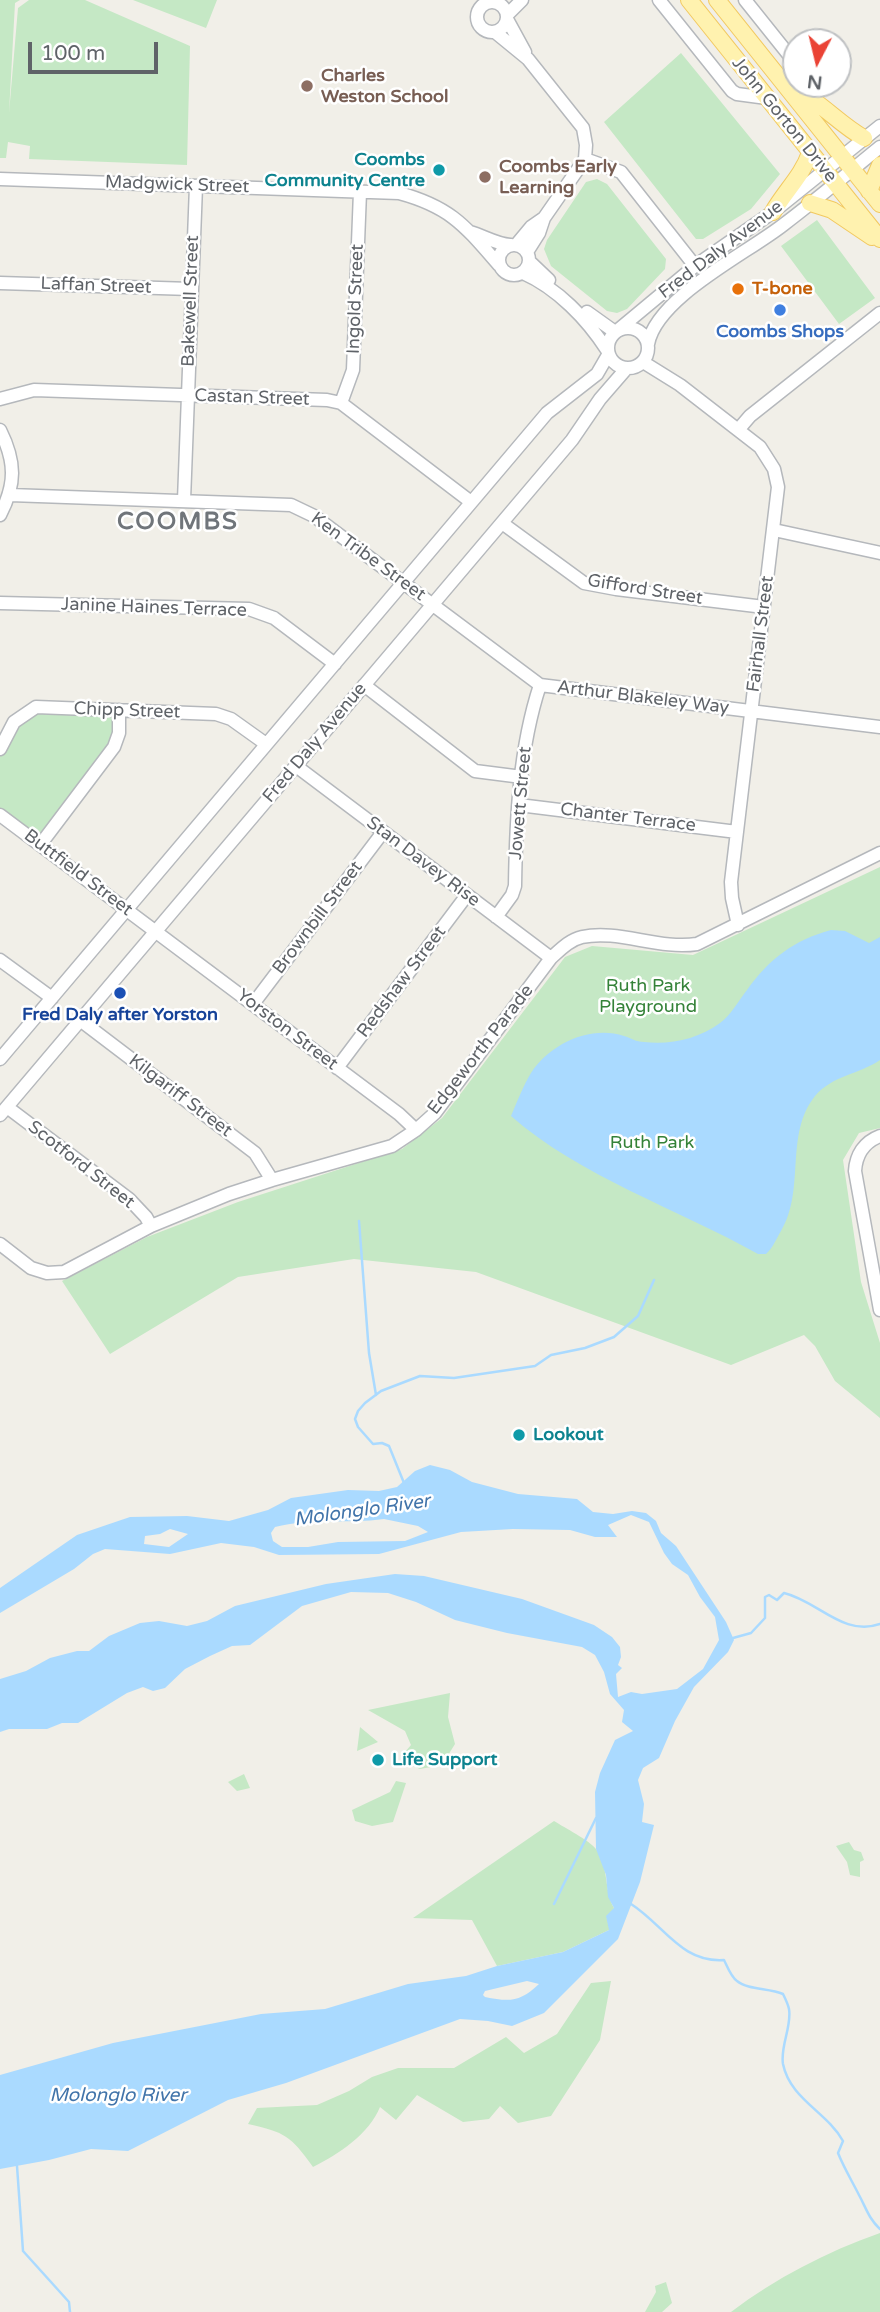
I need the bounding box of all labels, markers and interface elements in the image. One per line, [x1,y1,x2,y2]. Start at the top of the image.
scale bar [32,28,161,72]
north arrow [782,28,852,98]
text: 100 m [41,41,105,66]
street label: John Gorton Drive [727,53,841,187]
place label: Charles Weston School [321,65,448,108]
text: N [806,70,824,94]
marker: Charles Weston School [299,78,315,94]
place label: Coombs Community Centre [264,149,425,192]
place label: Coombs Early Learning [499,156,617,198]
marker: Coombs Community Centre [431,162,447,178]
marker: Coombs Early Learning [477,169,493,185]
street label: Madgwick Street [104,172,250,198]
street label: Fred Daly Avenue [655,196,787,304]
street label: Bakewell Street [178,235,204,367]
street label: Ingold Street [343,244,369,354]
street label: Laffan Street [40,273,152,299]
place label: T-bone [752,278,813,300]
marker: T-bone [730,281,746,297]
marker: Coombs Shops [772,302,788,318]
place label: Coombs Shops [716,321,844,343]
street label: Castan Street [194,385,310,411]
street label: Ken Tribe Street [306,508,430,606]
district label: COOMBS [118,509,238,537]
street label: Gifford Street [586,570,704,610]
street label: Fairhall Street [743,575,779,693]
street label: Janine Haines Terrace [61,594,247,622]
street label: Arthur Blakeley Way [556,677,730,719]
street label: Fred Daly Avenue [259,679,371,807]
street label: Chipp Street [73,698,181,724]
street label: Jowett Street [505,746,537,860]
street label: Chanter Terrace [559,799,697,837]
street label: Stan Davey Rise [362,812,484,912]
street label: Buttfield Street [19,825,137,921]
street label: Brownbill Street [268,857,368,979]
street label: Redshaw Street [353,922,451,1042]
park label: Ruth Park Playground [599,975,697,1018]
street label: Edgeworth Parade [424,981,538,1119]
marker: Fred Daly after Yorston [112,985,128,1001]
street label: Yorston Street [232,985,342,1075]
place label: Fred Daly after Yorston [22,1004,218,1026]
street label: Kilgariff Street [124,1050,236,1142]
street label: Scotford Street [23,1117,139,1213]
park label: Ruth Park [610,1132,694,1154]
place label: Lookout [533,1424,604,1446]
marker: Lookout [511,1427,527,1443]
water label: Molonglo River [293,1490,431,1532]
place label: Life Support [392,1749,497,1771]
marker: Life Support [370,1752,386,1768]
water label: Molonglo River [50,2085,186,2107]

